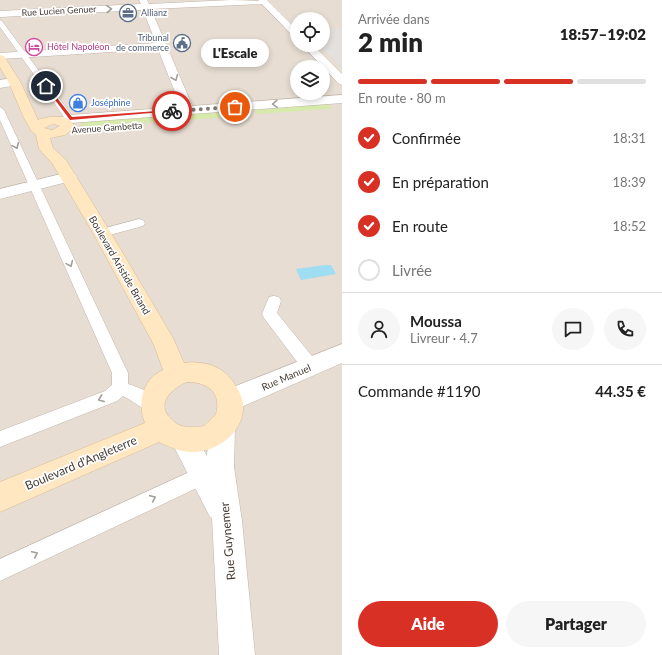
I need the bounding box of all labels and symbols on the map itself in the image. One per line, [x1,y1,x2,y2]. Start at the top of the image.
street label: Rue Lucien Genuer [21,3,97,18]
office icon: Allianz [118,3,138,23]
one-way arrow [106,4,112,13]
place label: Allianz [141,7,167,18]
place label: Tribunal de commerce [116,32,169,53]
public building icon: Tribunal de commerce [172,33,192,53]
hotel icon: Hôtel Napoléon [24,37,44,57]
callout: L'Escale [201,39,269,67]
place label: Hôtel Napoléon [47,41,110,52]
pin [29,69,63,103]
one-way arrow [170,75,178,82]
pin [218,90,252,124]
courier [152,91,192,131]
shop icon: Joséphine [68,93,88,113]
place label: Joséphine [91,97,131,108]
one-way arrow [272,99,278,108]
street label: Avenue Gambetta [71,120,143,135]
one-way arrow [11,141,19,149]
street label: Boulevard Aristide Briand [87,214,153,316]
one-way arrow [65,259,73,267]
street label: Rue Manuel [260,361,312,393]
one-way arrow [98,395,105,403]
street label: Boulevard d'Angleterre [23,432,139,493]
one-way arrow [149,495,156,503]
street label: Rue Guynemer [217,501,238,581]
one-way arrow [31,551,39,559]

